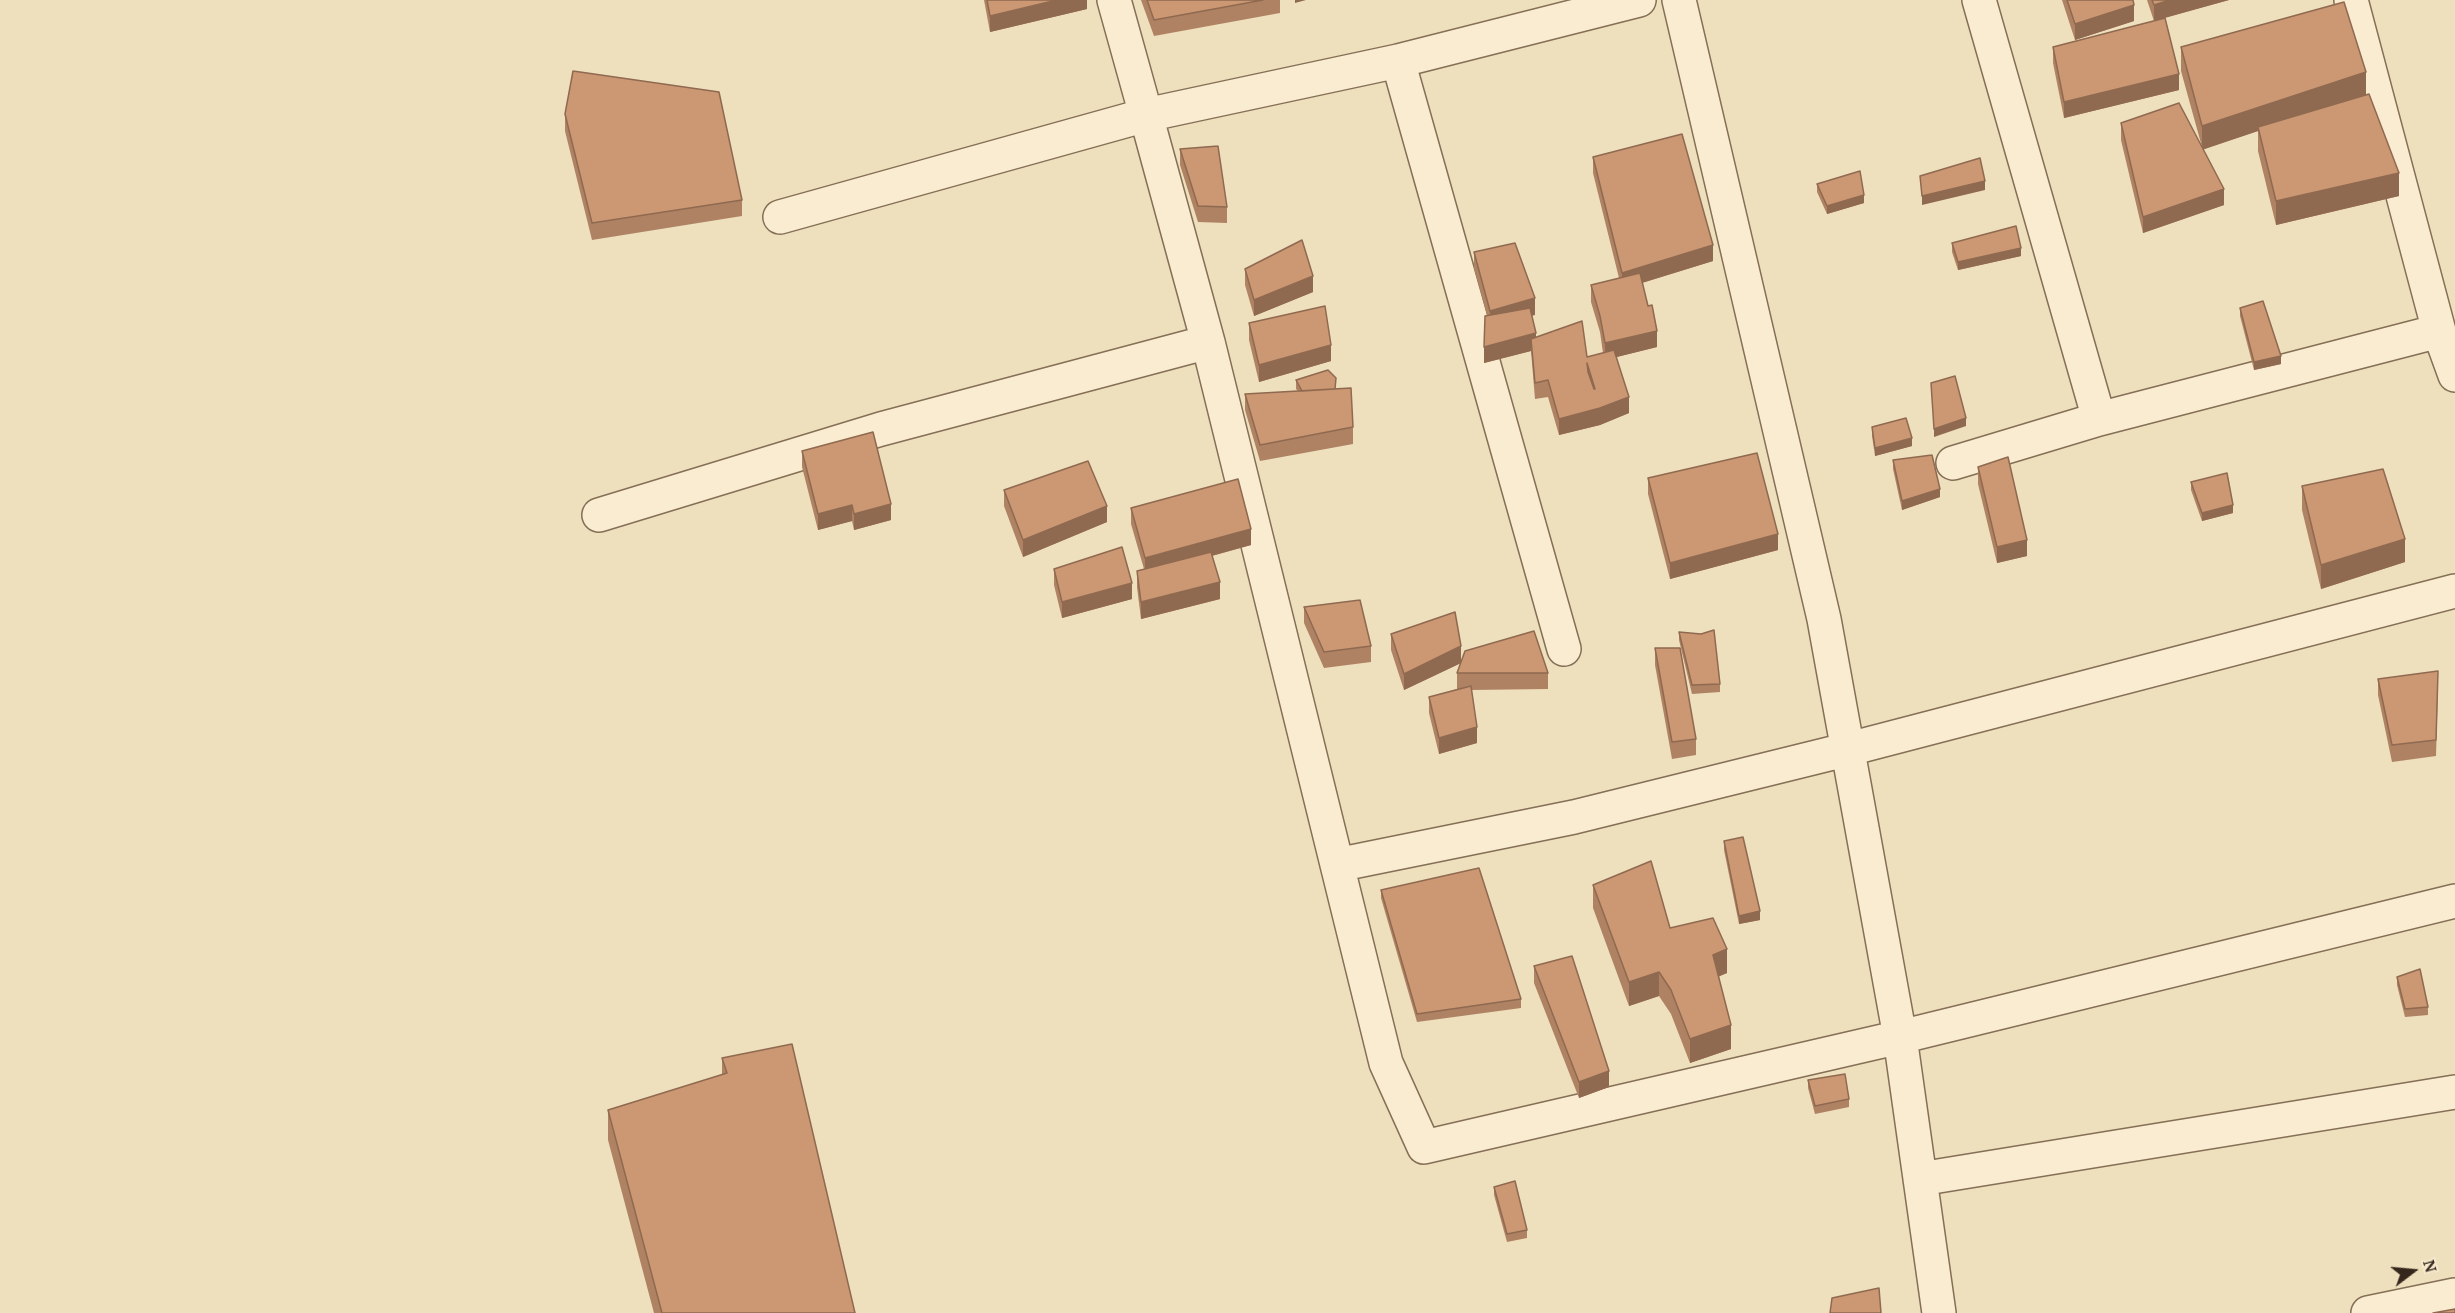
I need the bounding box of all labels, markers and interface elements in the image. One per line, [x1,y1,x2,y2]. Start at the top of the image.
north arrow [2383,1241,2443,1301]
text: N [2418,1257,2443,1275]

